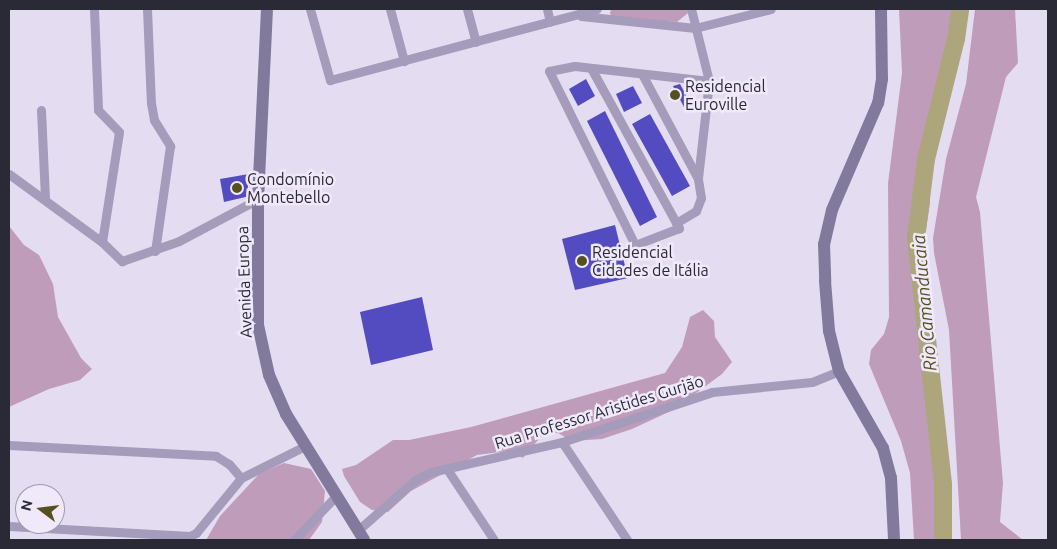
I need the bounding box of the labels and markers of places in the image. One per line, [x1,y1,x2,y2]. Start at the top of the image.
place label: Residencial Euroville [685,76,766,114]
marker: Residencial Euroville [669,89,681,101]
place label: Condomínio Montebello [247,169,334,207]
marker: Condomínio Montebello [231,182,243,194]
place label: Residencial Cidades de Itália [592,242,709,280]
marker: Residencial Cidades de Itália [576,255,588,267]

